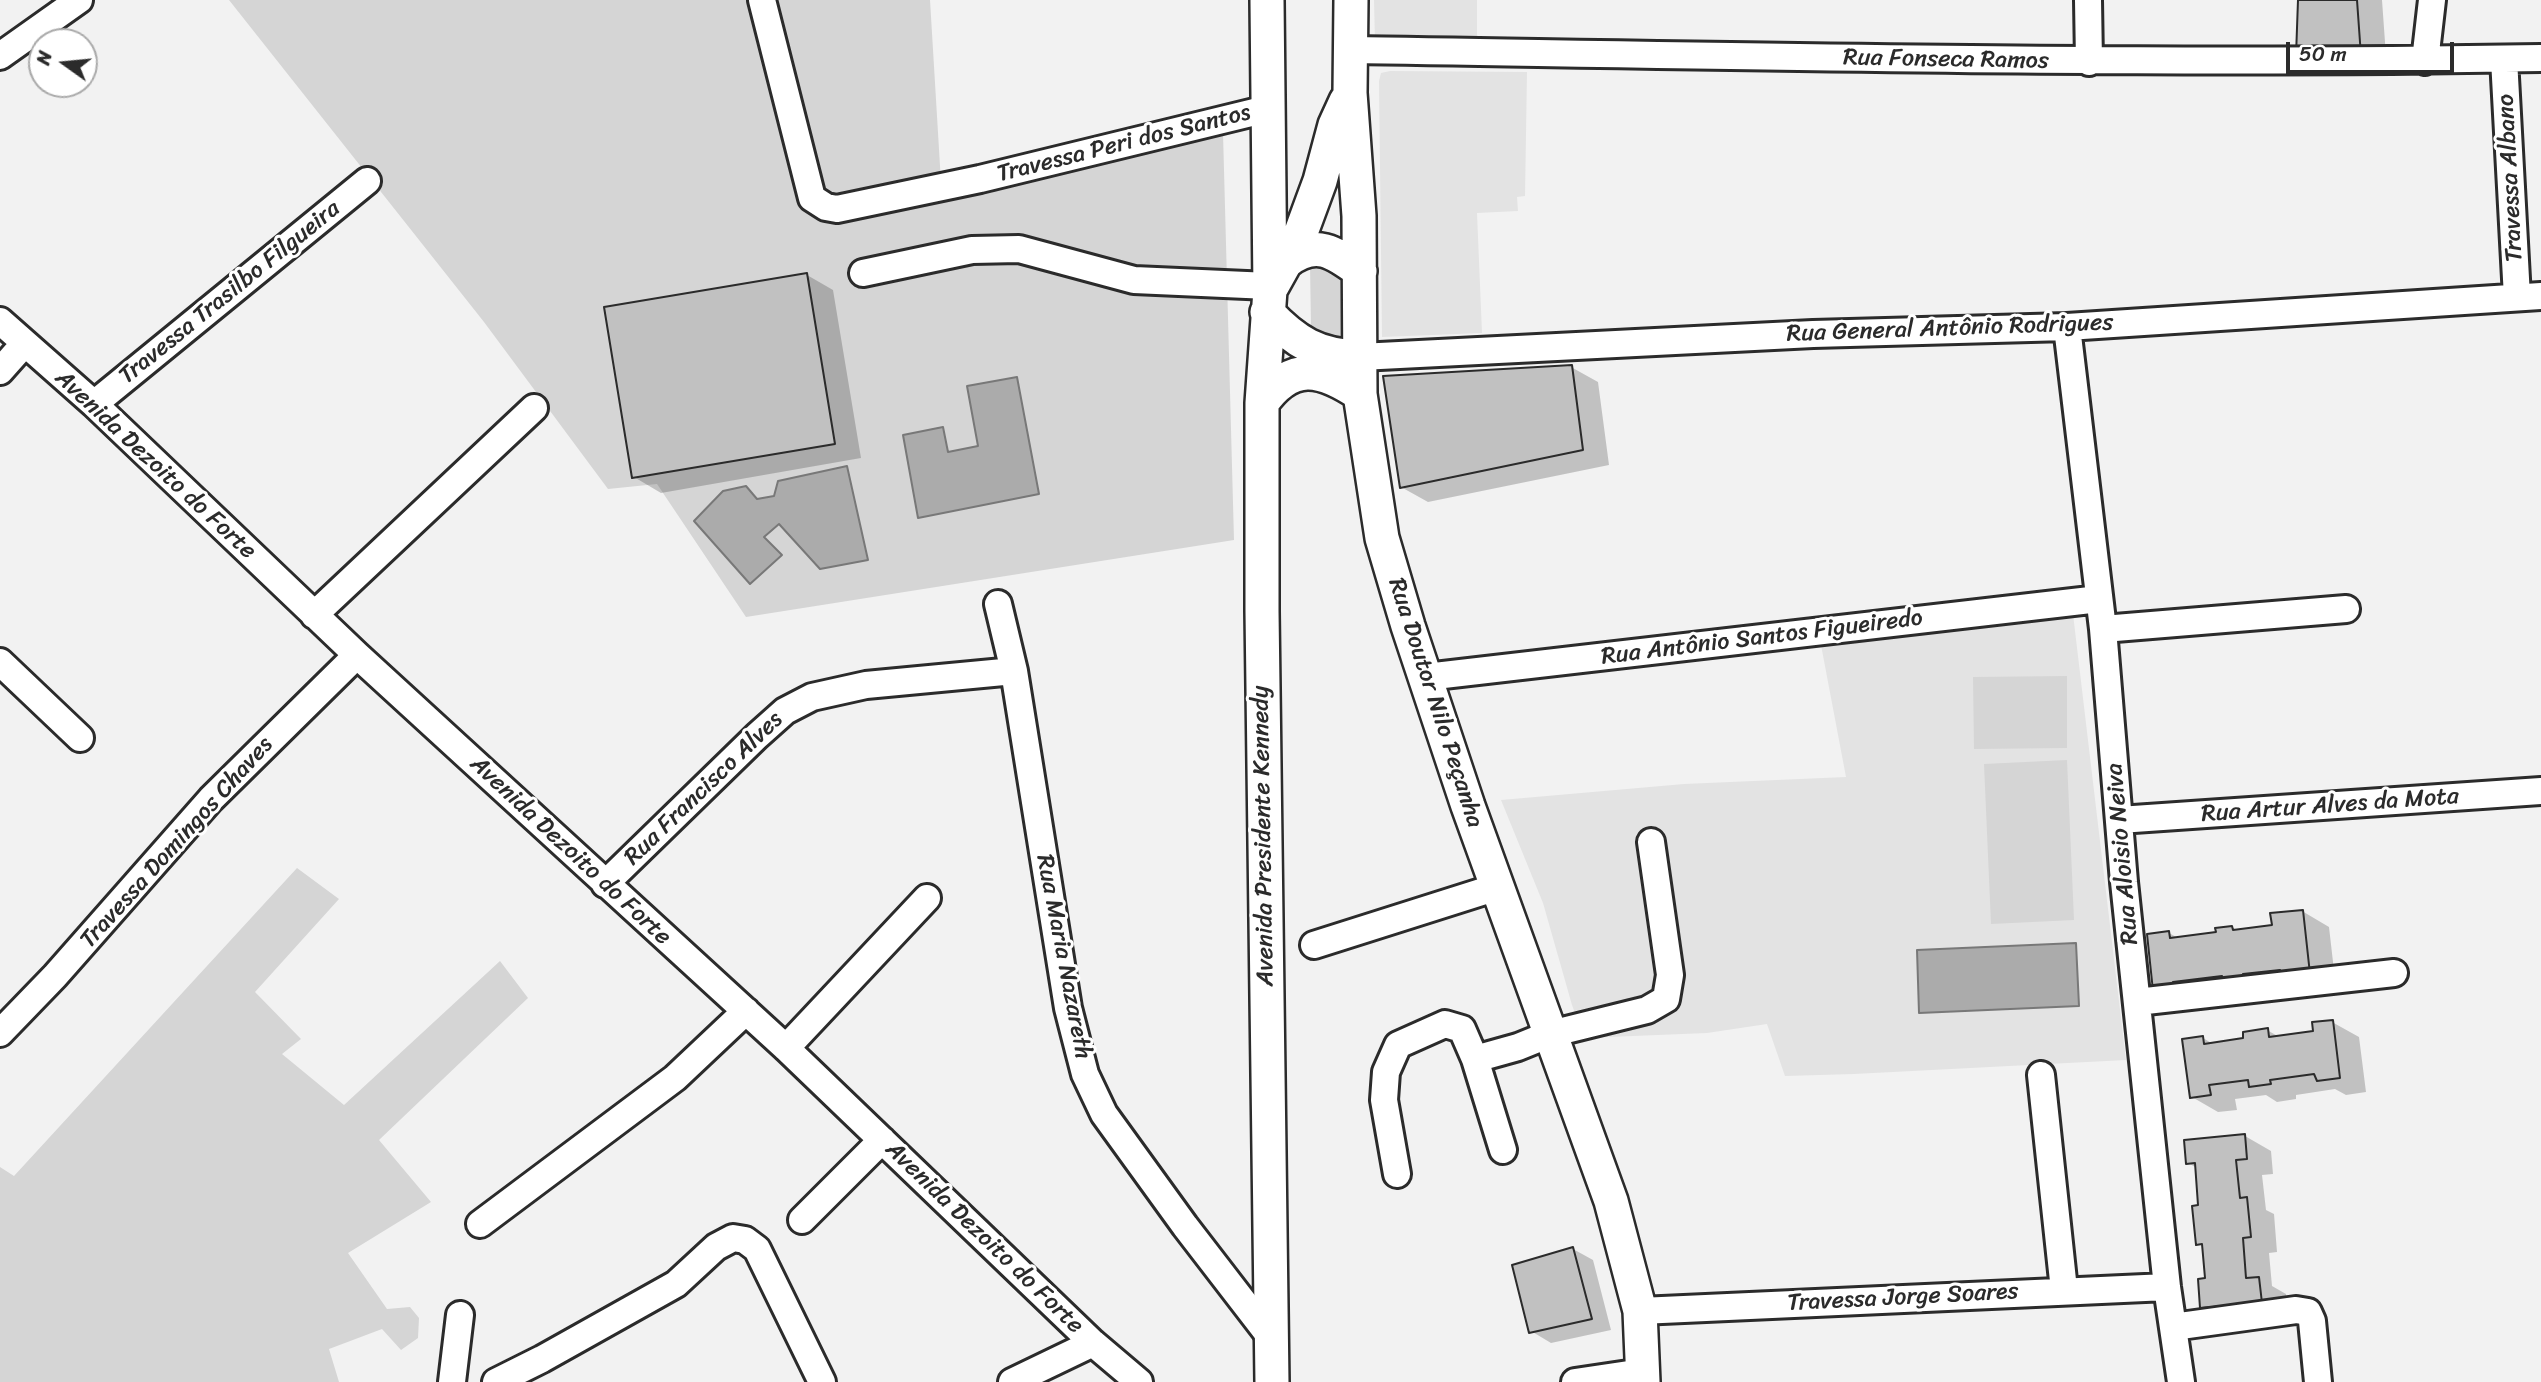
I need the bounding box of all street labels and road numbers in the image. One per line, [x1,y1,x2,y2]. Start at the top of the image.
street label: Rua Fonseca Ramos [1843,44,2049,76]
street label: Travessa Albano [2492,93,2530,263]
street label: Travessa Peri dos Santos [994,99,1254,189]
street label: Travessa Trasilbo Filgueira [114,195,346,391]
street label: Rua General Antônio Rodrigues [1786,309,2114,349]
street label: Avenida Dezoito do Forte [48,364,262,566]
street label: Rua Doutor Nilo Peçanha [1381,575,1489,831]
street label: Rua Antônio Santos Figueiredo [1600,604,1924,672]
street label: Avenida Presidente Kennedy [1247,685,1281,987]
street label: Rua Francisco Alves [619,706,789,872]
street label: Travessa Domingos Chaves [74,731,280,955]
street label: Avenida Dezoito do Forte [463,750,677,952]
street label: Rua Aloisio Neiva [2101,762,2145,946]
street label: Rua Artur Alves da Mota [2200,783,2460,829]
street label: Rua Maria Nazareth [1029,852,1097,1062]
street label: Avenida Dezoito do Forte [879,1136,1089,1340]
street label: Travessa Jorge Soares [1787,1278,2019,1318]

